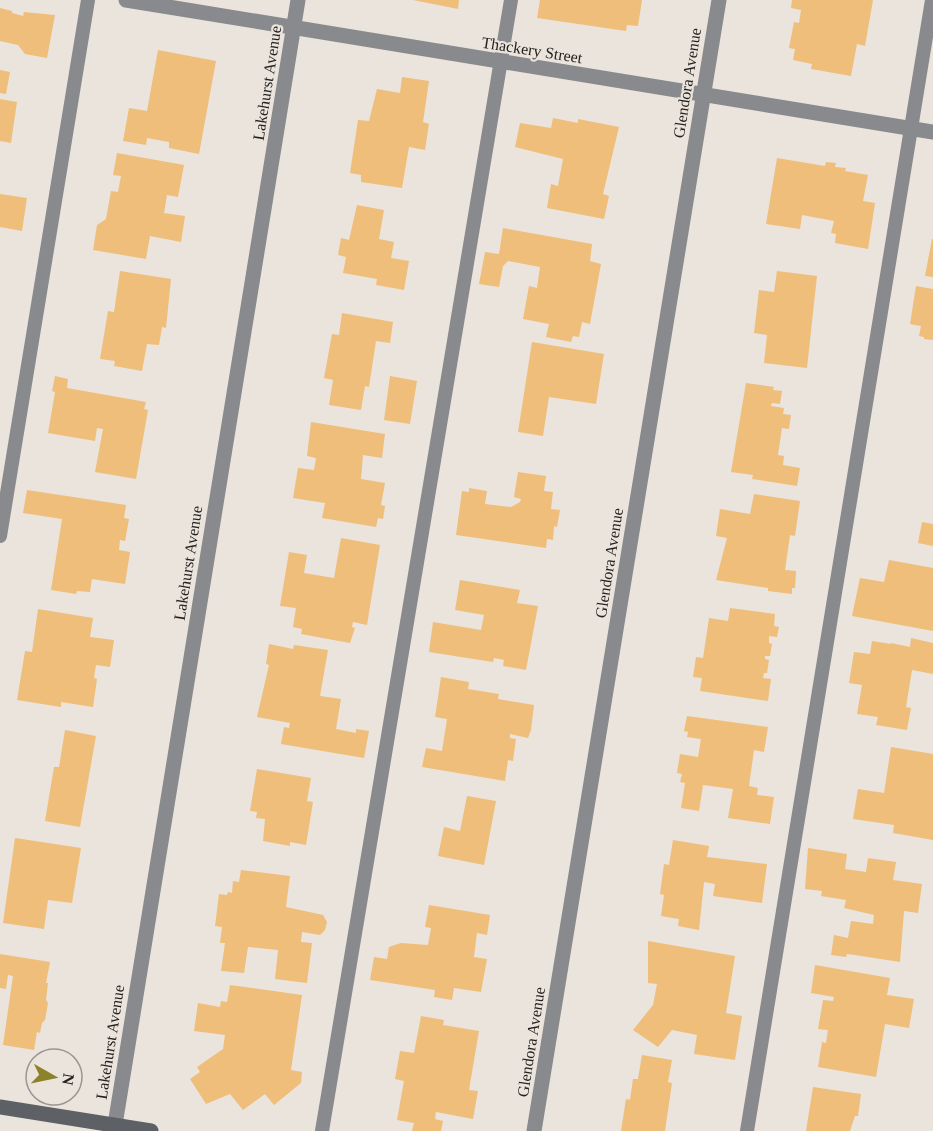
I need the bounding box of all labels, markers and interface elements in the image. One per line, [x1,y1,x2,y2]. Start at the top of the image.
street label: Lakehurst Avenue [250,25,284,141]
street label: Glendora Avenue [670,27,704,139]
street label: Thackery Street [480,34,584,67]
street label: Lakehurst Avenue [171,505,205,621]
street label: Glendora Avenue [592,507,626,619]
street label: Lakehurst Avenue [93,984,127,1100]
street label: Glendora Avenue [514,986,548,1098]
north arrow [24,1047,84,1107]
text: N [59,1072,78,1087]

